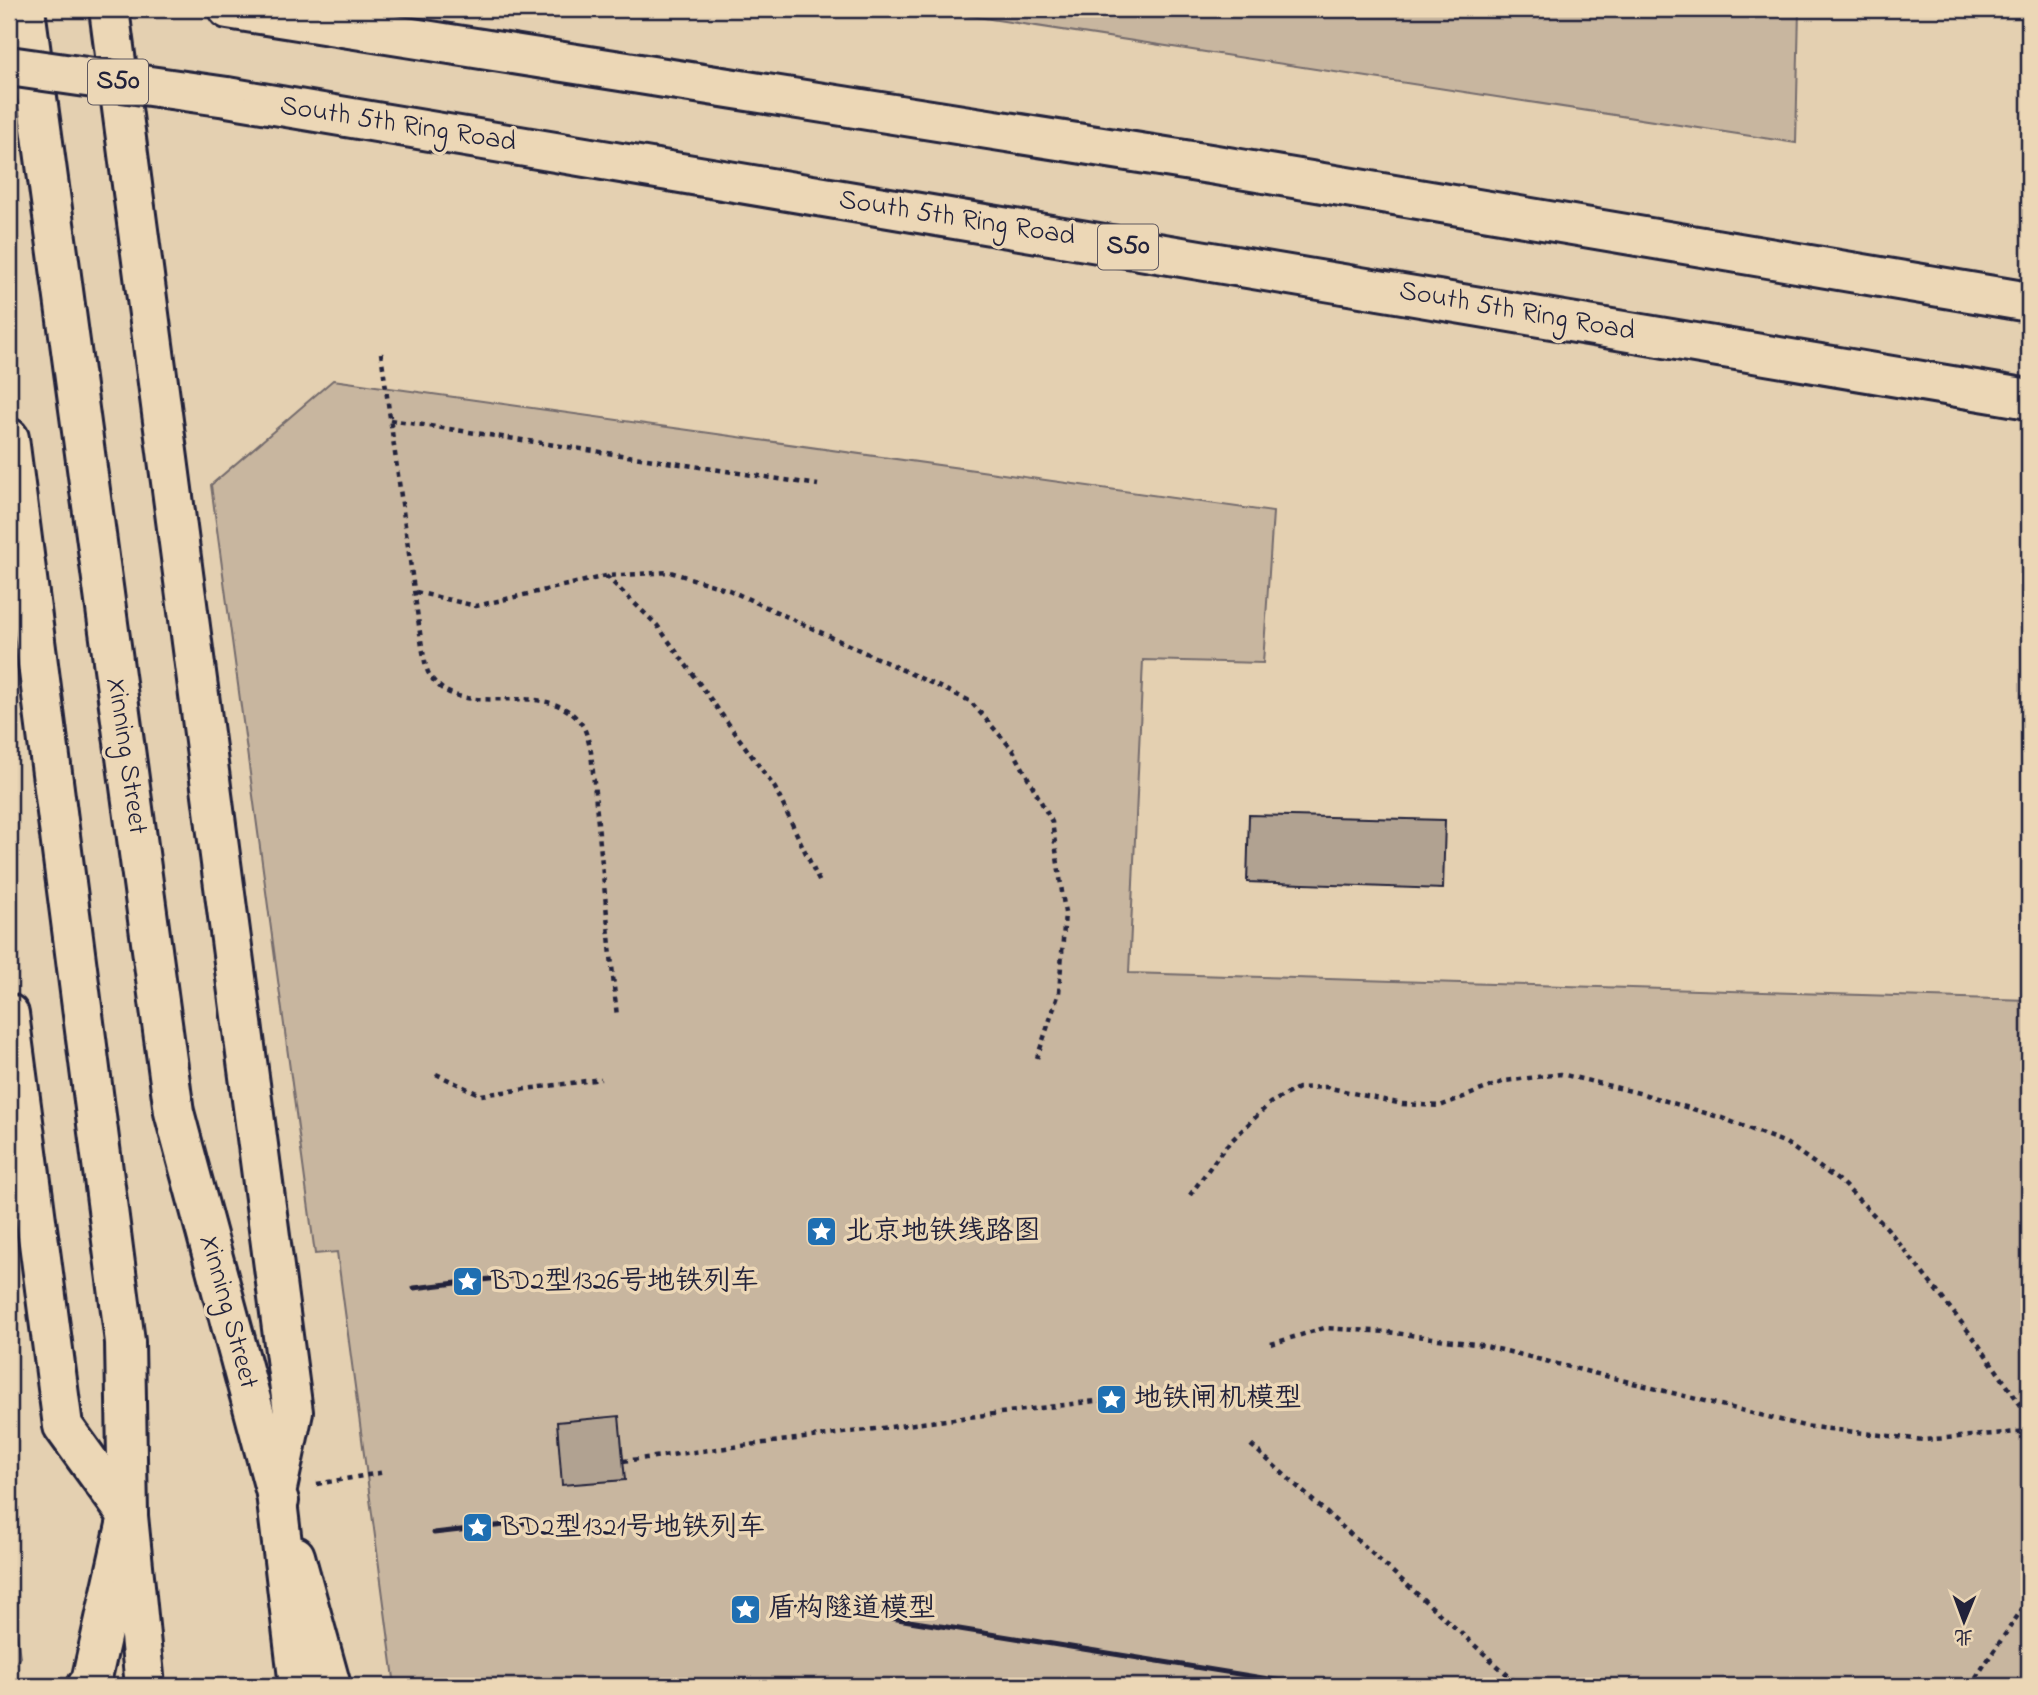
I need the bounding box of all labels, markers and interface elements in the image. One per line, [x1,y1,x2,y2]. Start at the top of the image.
road number: S50 [88,60,148,104]
street label: South 5th Ring Road [277,86,519,164]
street label: South 5th Ring Road [836,180,1078,258]
road number: S50 [1098,224,1158,270]
street label: South 5th Ring Road [1396,271,1638,353]
street label: Xinning Street [95,675,157,837]
place label: 北京地铁线路图 [845,1212,1041,1253]
place icon: 北京地铁线路图 [805,1215,839,1249]
street label: Xinning Street [188,1230,268,1394]
place label: BD2型1326号地铁列车 [490,1262,759,1303]
place icon: BD2型1326号地铁列车 [451,1265,485,1299]
place label: 地铁闸机模型 [1134,1379,1302,1420]
place icon: 地铁闸机模型 [1094,1382,1128,1416]
place label: BD2型1321号地铁列车 [500,1508,766,1549]
place icon: BD2型1321号地铁列车 [461,1511,495,1545]
north arrow [1930,1586,2000,1656]
place label: 盾构隧道模型 [768,1589,936,1630]
place icon: 盾构隧道模型 [728,1592,762,1626]
text: 北 [1954,1622,1973,1649]

